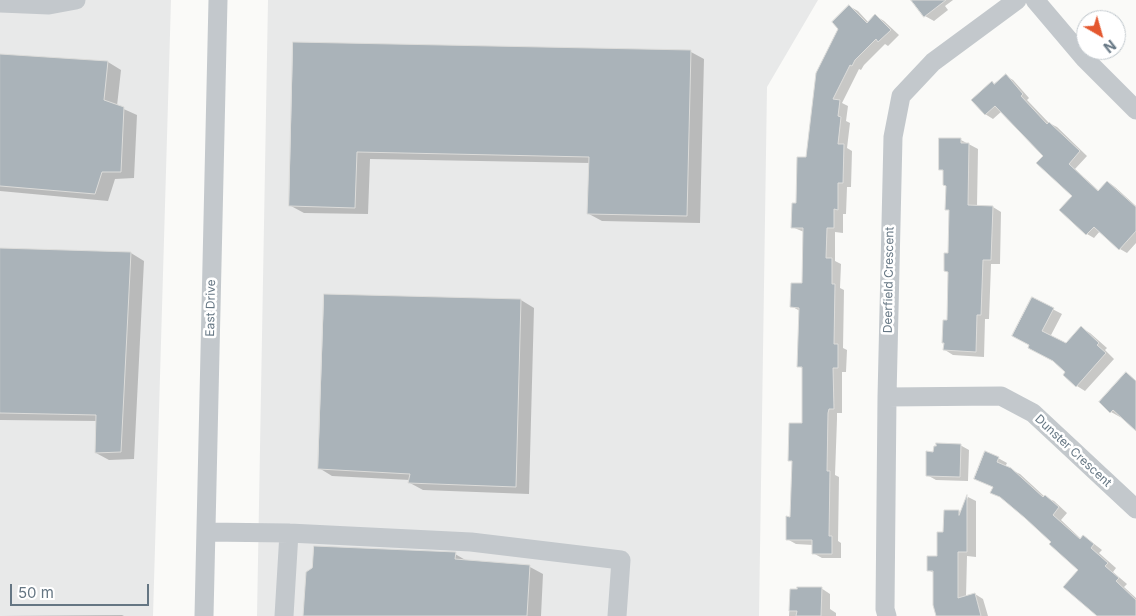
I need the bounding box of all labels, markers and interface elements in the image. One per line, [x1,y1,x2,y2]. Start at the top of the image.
north arrow [1076,10,1126,60]
text: N [1100,36,1119,56]
street label: Deerfield Crescent [881,227,897,333]
street label: East Drive [203,279,219,337]
street label: Dunster Crescent [1032,412,1114,490]
scale bar [12,574,151,606]
text: 50 m [18,583,54,602]

